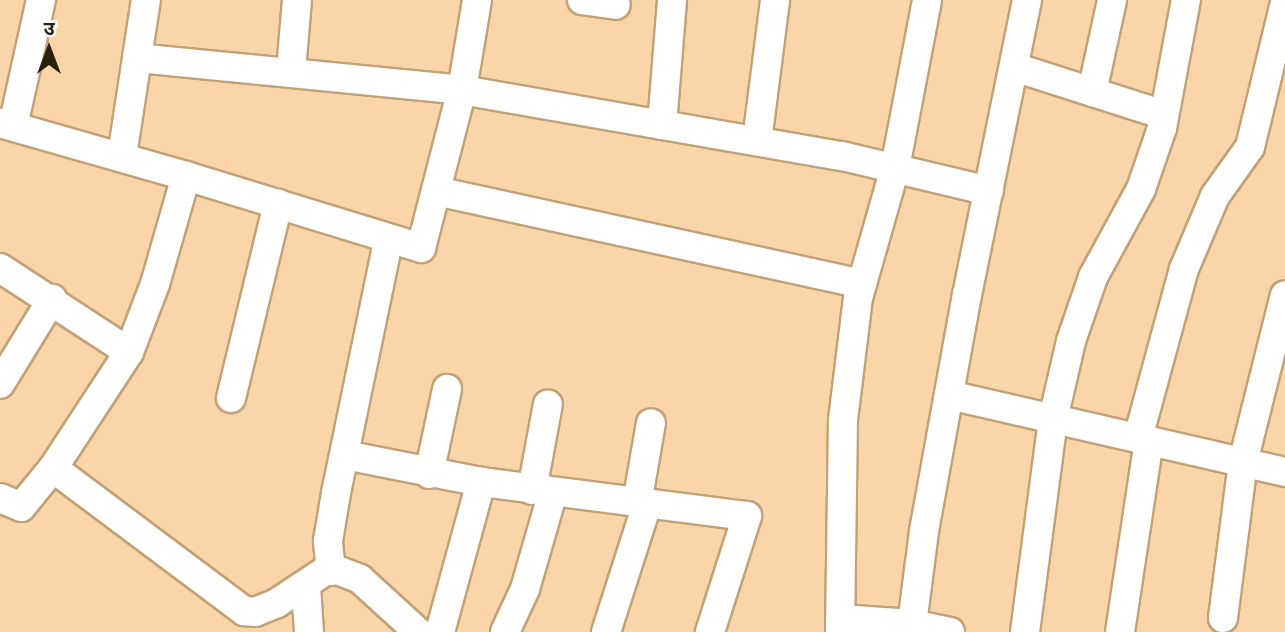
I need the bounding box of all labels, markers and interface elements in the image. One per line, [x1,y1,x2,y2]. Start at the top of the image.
north arrow [14,14,84,84]
text: उ [43,16,55,40]

